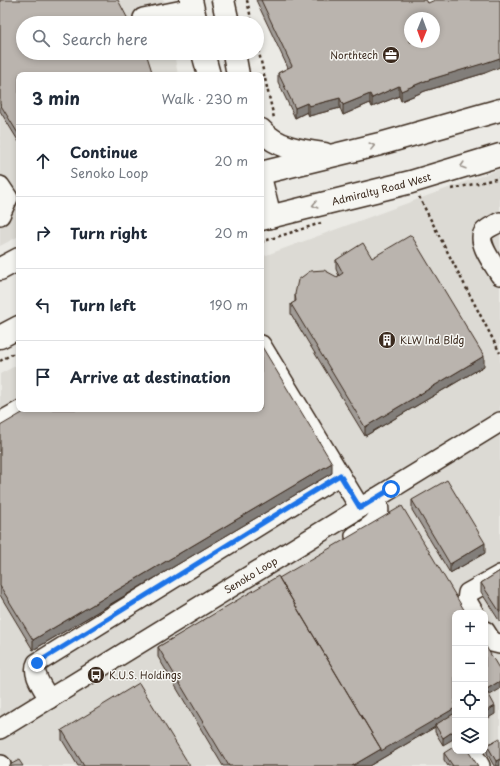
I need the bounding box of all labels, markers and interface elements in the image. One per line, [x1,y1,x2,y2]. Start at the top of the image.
north arrow [404,12,440,48]
search box [16,16,264,60]
icon: search [30,27,52,49]
text: Search here [62,27,148,50]
office icon: Northtech [381,45,401,65]
place label: Northtech [330,47,378,62]
text: 3 min [32,85,80,111]
text: Walk · 230 m [161,89,248,108]
text: Continue [70,140,138,163]
one-way arrow [369,142,376,151]
icon: ahead [32,150,54,172]
text: 20 m [214,151,248,170]
one-way arrow [459,161,466,170]
text: Senoko Loop [70,163,148,182]
street label: Admiralty Road West [330,168,433,208]
one-way arrow [312,200,319,209]
text: Turn right [70,221,147,244]
icon: right [32,222,54,244]
text: 20 m [214,223,248,242]
text: Turn left [70,293,136,316]
icon: left [32,294,54,316]
text: 190 m [209,295,248,314]
building icon: KLW Ind Bldg [377,330,397,350]
place label: KLW Ind Bldg [400,332,465,347]
text: Arrive at destination [70,365,231,388]
icon: arrive [32,366,54,388]
route start [382,480,400,498]
street label: Senoko Loop [221,553,280,597]
map controls [452,610,488,754]
button: + [452,610,488,646]
button: − [452,646,488,682]
route end [28,654,46,672]
bus stop icon: K.U.S. Holdings [86,665,106,685]
place label: K.U.S. Holdings [109,667,182,682]
button: locate [452,682,488,718]
button: layers [452,718,488,754]

